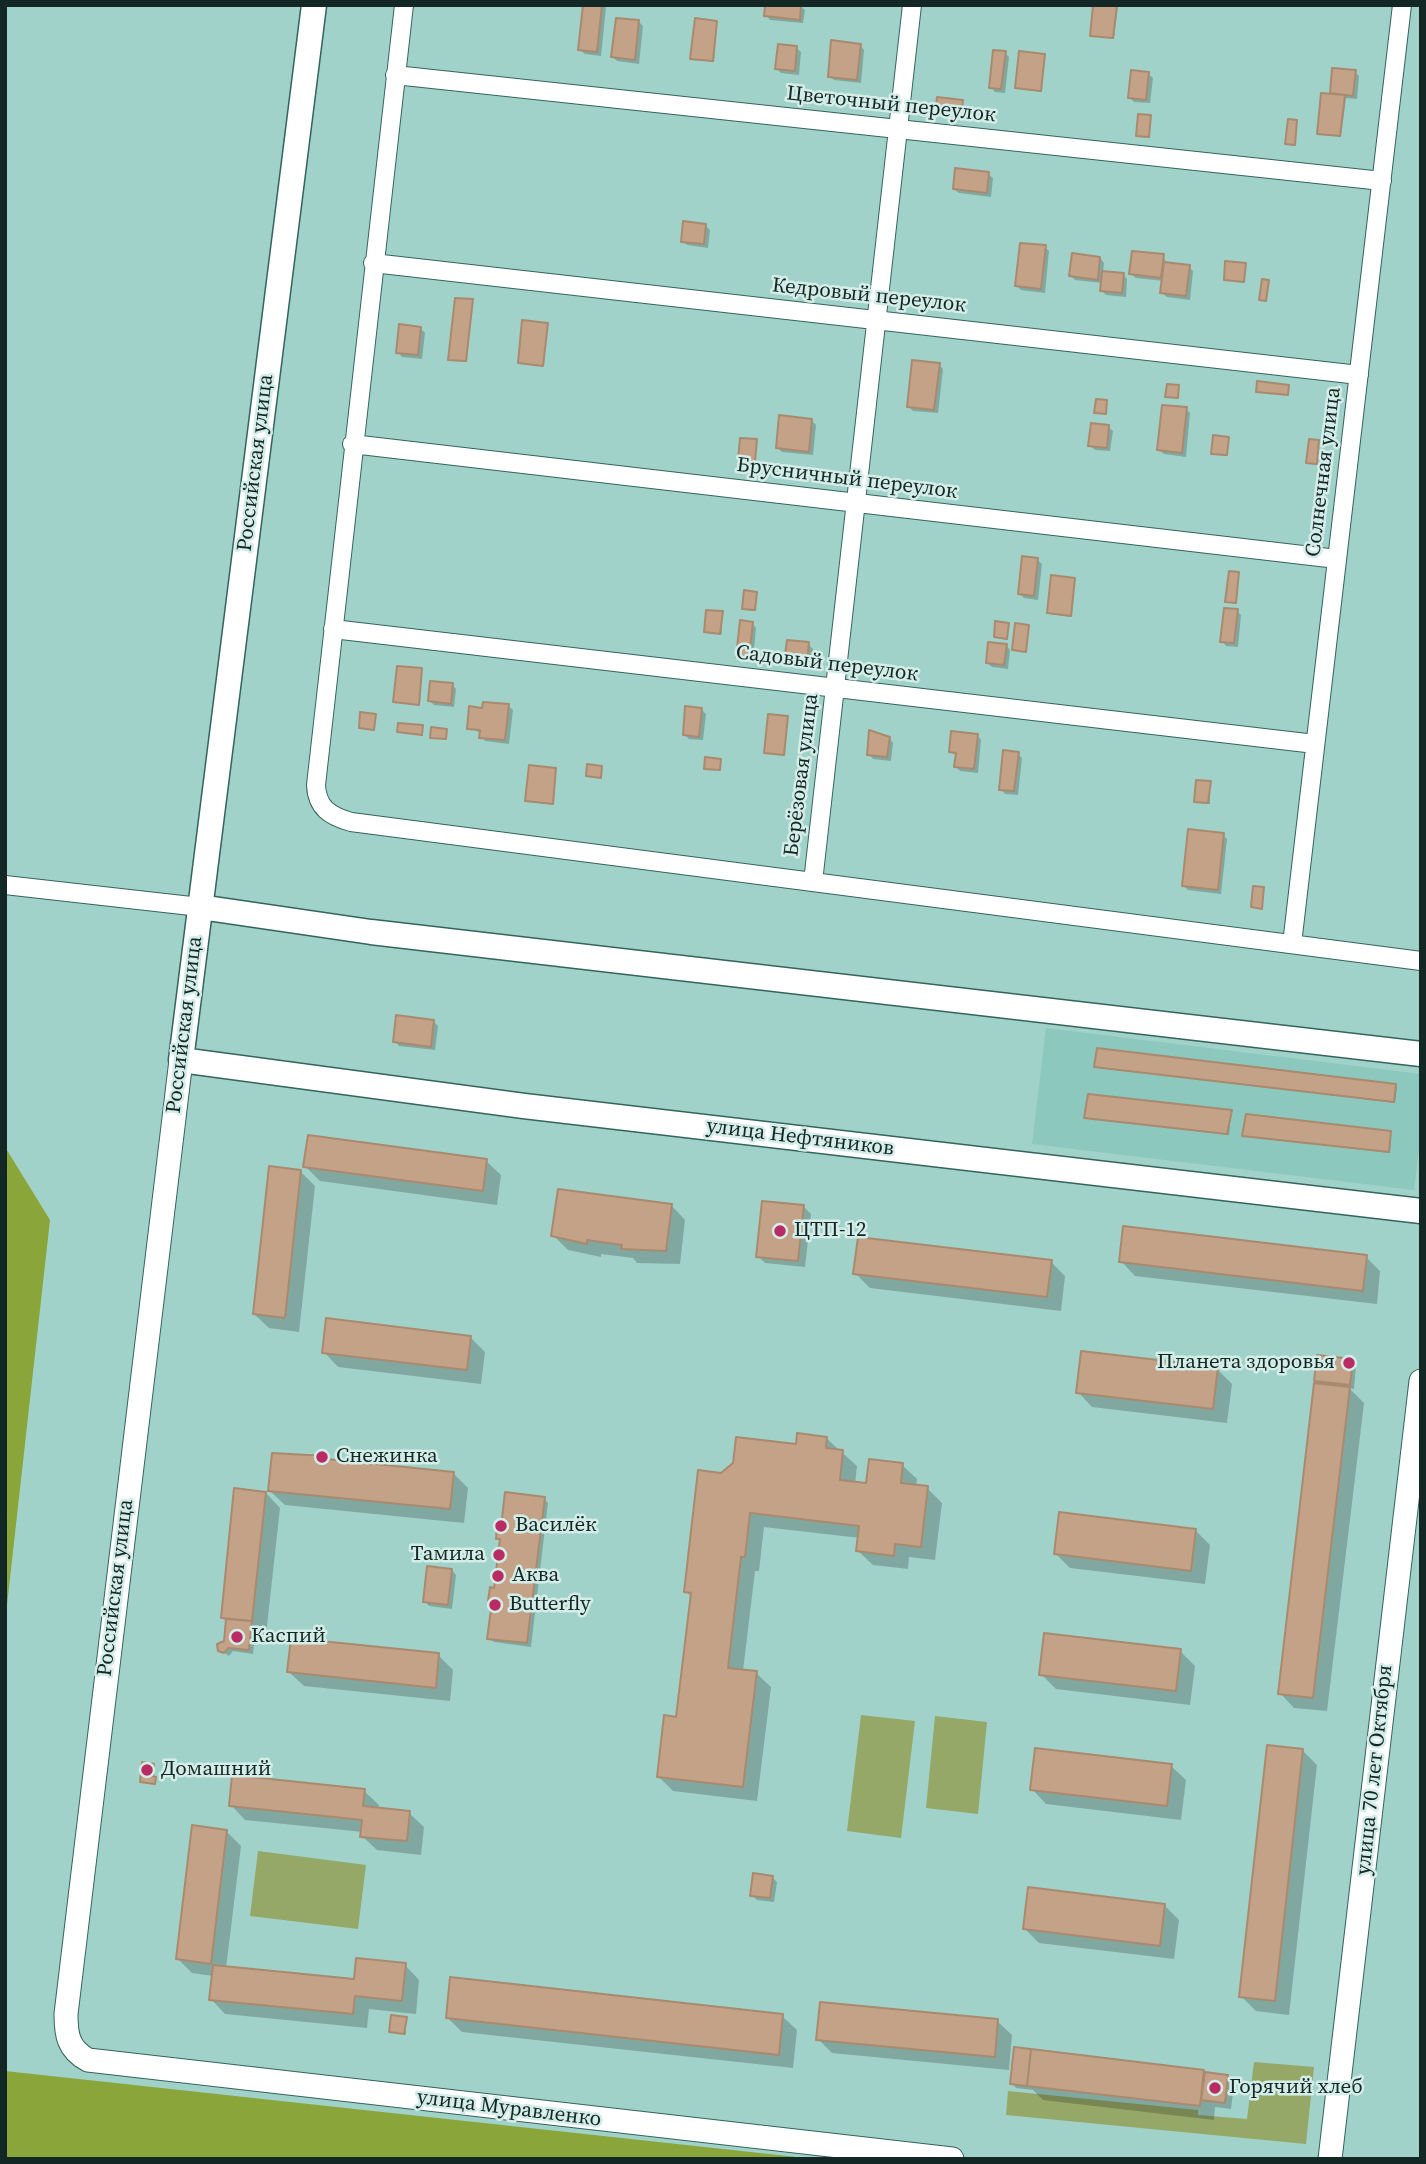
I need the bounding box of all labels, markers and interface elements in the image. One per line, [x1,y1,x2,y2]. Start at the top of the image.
street label: Цветочный переулок [785,81,997,129]
street label: Кедровый переулок [771,273,967,319]
street label: Российская улица [233,373,279,553]
street label: Солнечная улица [1301,386,1347,558]
street label: Брусничный переулок [735,453,959,505]
street label: Садовый переулок [734,640,920,688]
street label: Берёзовая улица [780,692,824,858]
street label: Российская улица [162,935,208,1115]
street label: улица Нефтяников [705,1114,895,1162]
place label: ЦТП-12 [794,1218,866,1244]
marker: ЦТП-12 [772,1223,788,1239]
place label: Планета здоровья [1157,1350,1335,1376]
marker: Планета здоровья [1341,1355,1357,1371]
place label: Снежинка [336,1444,438,1470]
marker: Снежинка [314,1449,330,1465]
street label: Российская улица [93,1498,139,1678]
place label: Василёк [515,1513,597,1539]
marker: Василёк [493,1518,509,1534]
place label: Тамила [411,1542,485,1568]
marker: Тамила [491,1547,507,1563]
place label: Аква [512,1563,559,1589]
marker: Аква [490,1568,506,1584]
place label: Butterfly [509,1592,591,1618]
marker: Butterfly [487,1597,503,1613]
place label: Каспий [251,1624,326,1650]
marker: Каспий [229,1629,245,1645]
street label: улица 70 лет Октября [1351,1664,1399,1876]
place label: Домашний [161,1757,271,1783]
marker: Домашний [139,1762,155,1778]
place label: Горячий хлеб [1229,2075,1363,2101]
marker: Горячий хлеб [1207,2080,1223,2096]
street label: улица Муравленко [415,2085,603,2133]

